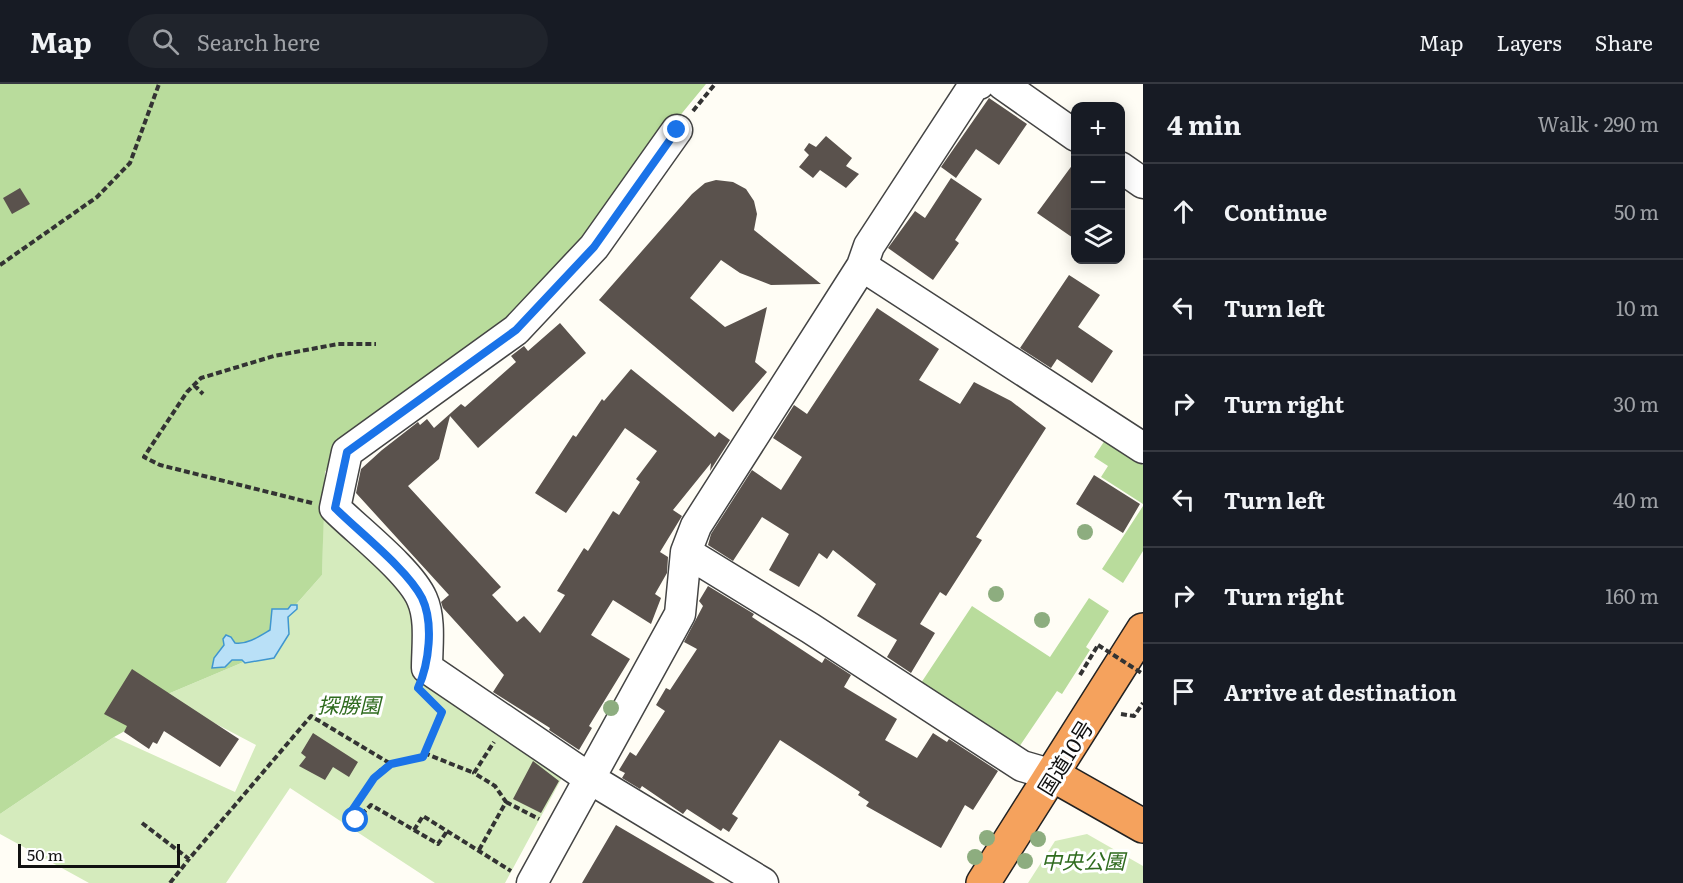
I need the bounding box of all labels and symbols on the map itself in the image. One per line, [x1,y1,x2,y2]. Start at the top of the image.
route end [663,116,689,142]
park label: 探勝園 [318,688,383,719]
street label: 国道10号 [1029,713,1099,801]
route start [342,806,368,832]
scale bar [18,841,180,868]
park label: 中央公園 [1041,844,1128,875]

